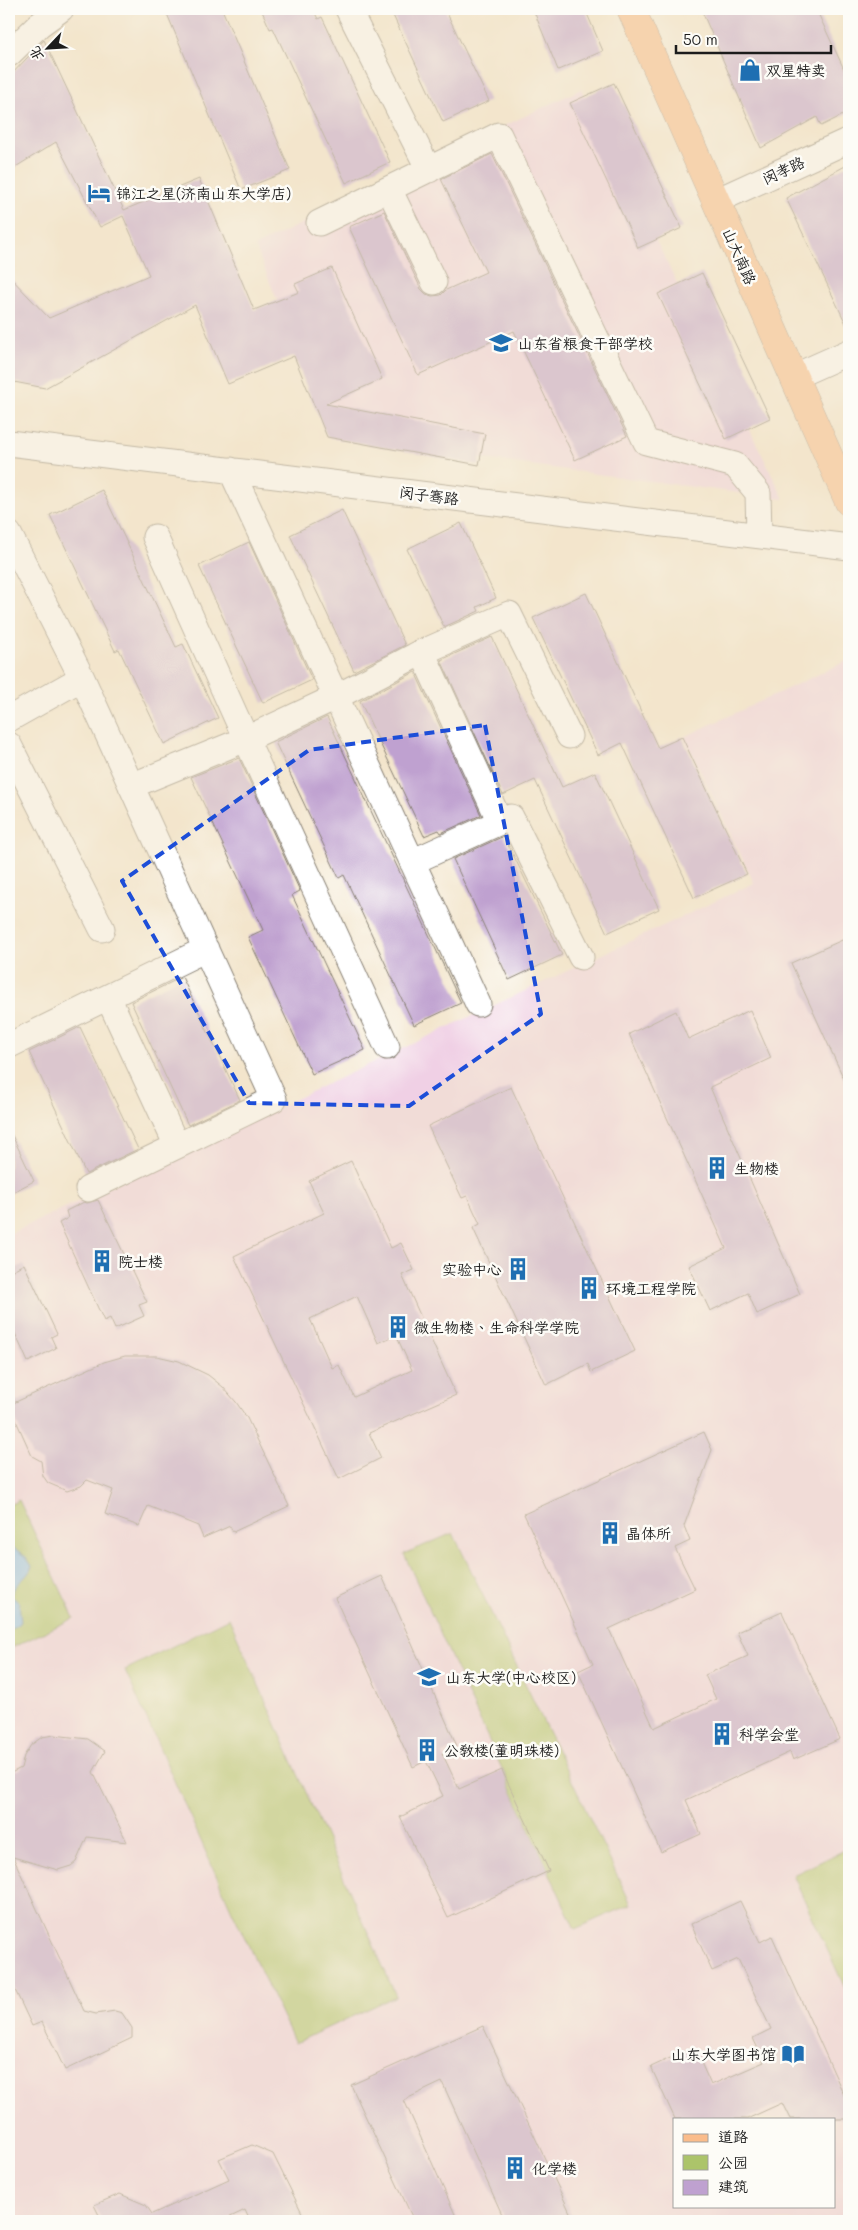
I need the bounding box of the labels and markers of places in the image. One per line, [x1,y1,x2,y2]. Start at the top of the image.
shop icon: 双星特卖 [737,57,763,83]
place label: 双星特卖 [766,60,826,80]
hotel icon: 锦江之星(济南山东大学店) [86,180,112,206]
place label: 锦江之星(济南山东大学店) [116,183,291,203]
school or university icon: 山东省粮食干部学校 [488,330,514,356]
place label: 山东省粮食干部学校 [518,333,653,353]
building icon: 生物楼 [704,1155,730,1181]
place label: 生物楼 [734,1158,779,1178]
building icon: 院士楼 [89,1248,115,1274]
place label: 院士楼 [118,1251,163,1271]
building icon: 实验中心 [505,1256,531,1282]
place label: 实验中心 [442,1259,502,1279]
building icon: 环境工程学院 [576,1275,602,1301]
place label: 环境工程学院 [606,1278,696,1298]
building icon: 微生物楼、生命科学学院 [385,1314,411,1340]
place label: 微生物楼、生命科学学院 [414,1317,579,1337]
building icon: 晶体所 [597,1520,623,1546]
place label: 晶体所 [626,1523,671,1543]
school or university icon: 山东大学(中心校区) [416,1664,442,1690]
place label: 山东大学(中心校区) [446,1667,576,1687]
building icon: 科学会堂 [709,1721,735,1747]
place label: 科学会堂 [739,1724,799,1744]
building icon: 公教楼(董明珠楼) [414,1737,440,1763]
place label: 公教楼(董明珠楼) [444,1740,559,1760]
library icon: 山东大学图书馆 [780,2041,806,2067]
place label: 山东大学图书馆 [671,2044,776,2064]
building icon: 化学楼 [502,2155,528,2181]
place label: 化学楼 [532,2158,577,2178]

